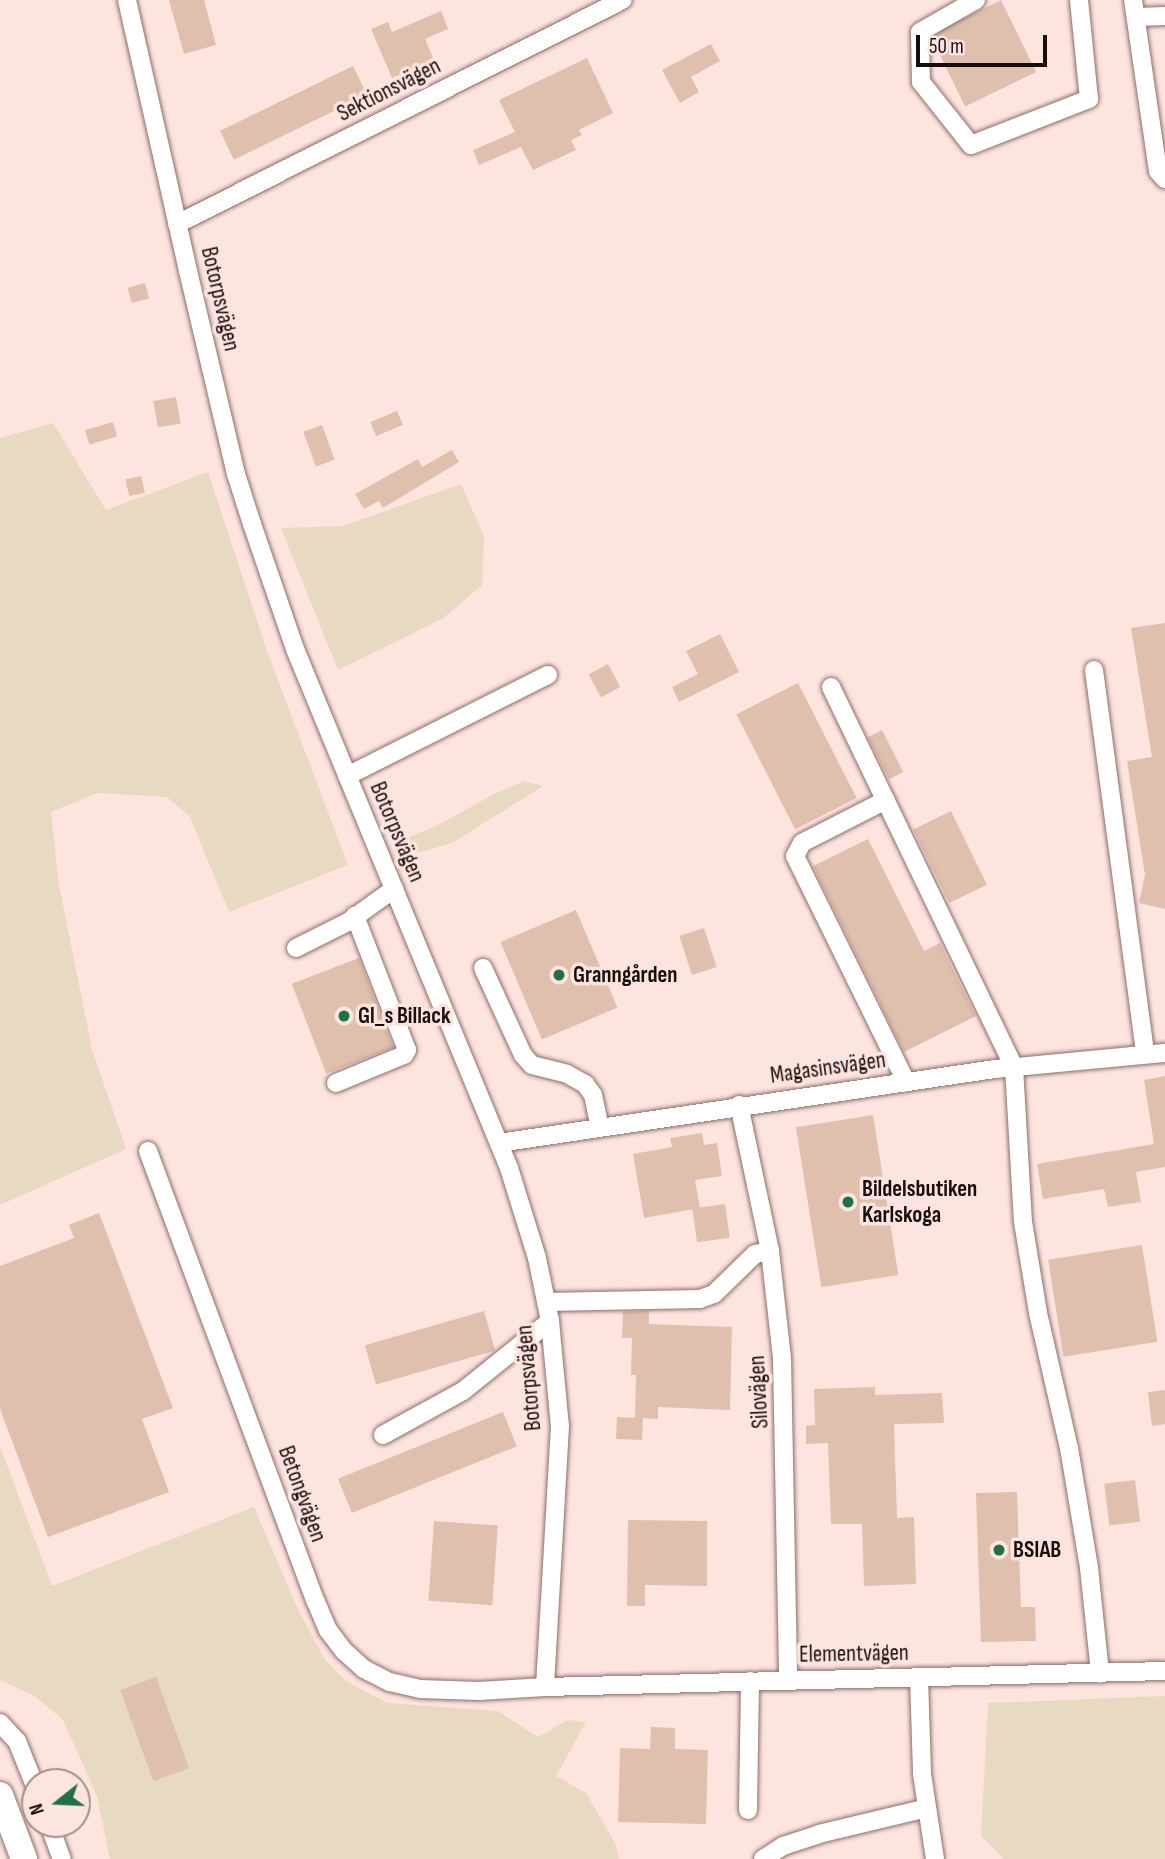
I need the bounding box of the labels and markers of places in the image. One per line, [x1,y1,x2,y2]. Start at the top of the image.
place label: Granngården [573,961,678,989]
marker: Granngården [551,967,567,983]
place label: Gl_s Billack [358,1002,451,1030]
marker: Gl_s Billack [336,1008,352,1024]
place label: Bildelsbutiken Karlskoga [862,1175,977,1229]
marker: Bildelsbutiken Karlskoga [840,1194,856,1210]
place label: BSIAB [1013,1536,1061,1564]
marker: BSIAB [991,1542,1007,1558]

